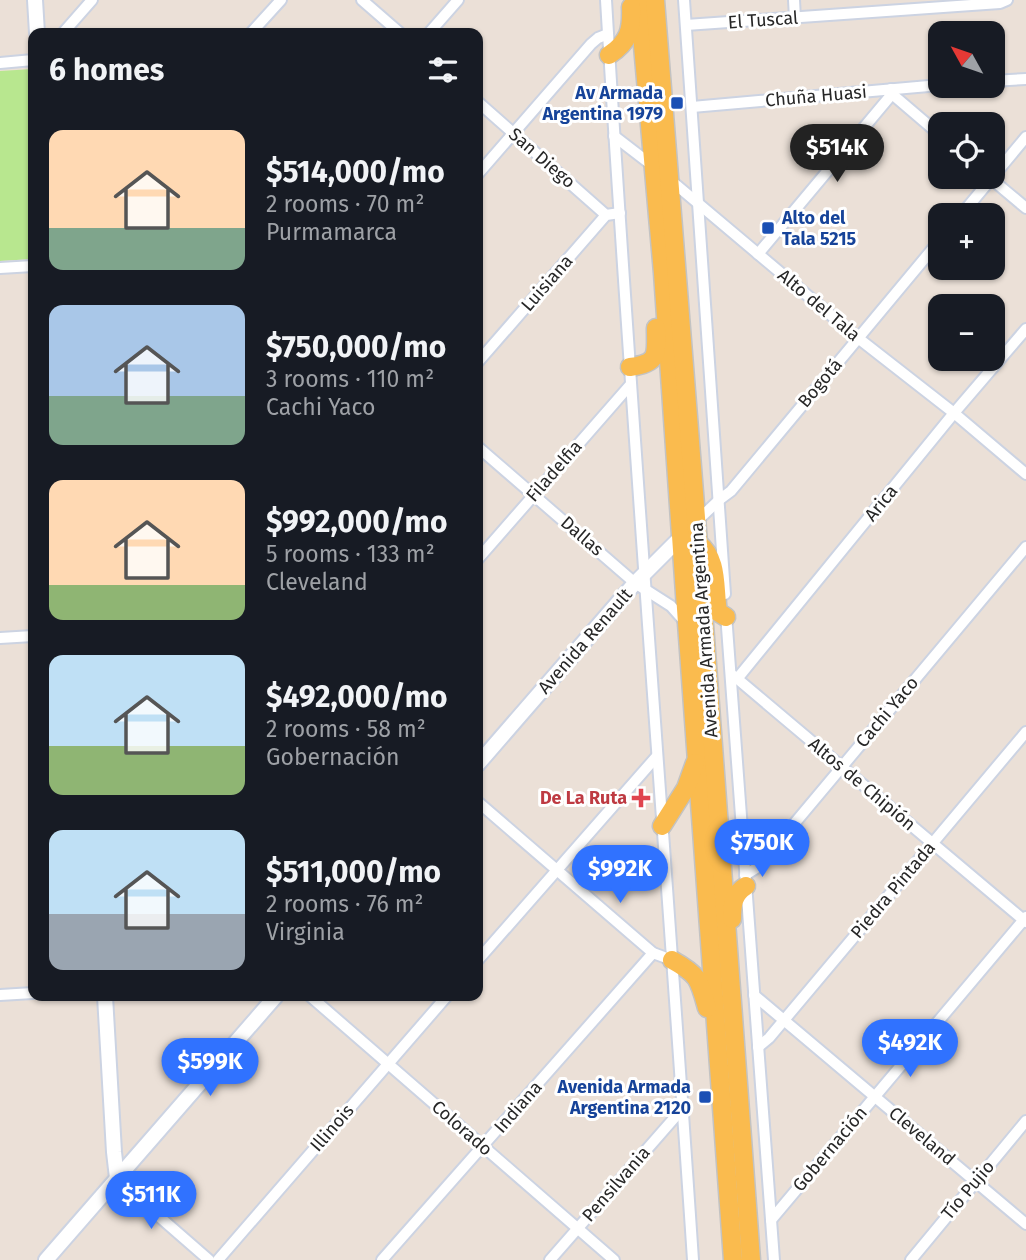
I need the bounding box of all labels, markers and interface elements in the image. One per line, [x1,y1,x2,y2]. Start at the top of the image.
street label: El Tuscal [727,7,799,33]
north arrow [928,21,1004,98]
map controls [928,21,1005,371]
icon: filters [424,51,462,89]
text: 6 homes [49,52,164,88]
street label: Chuña Huasi [764,81,868,111]
place label: Av Armada Argentina 1979 [542,82,663,125]
marker: Av Armada Argentina 1979 [669,95,685,111]
button: locate [928,112,1005,189]
street label: San Diego [504,123,580,193]
pin: $514K [788,124,886,184]
text: $514K [806,133,868,161]
text: $514,000/mo [266,154,445,190]
icon: home [105,158,189,242]
text: 2 rooms · 70 m² [266,190,424,218]
button: + [928,203,1005,280]
place label: Alto del Tala 5215 [781,207,857,250]
text: Purmamarca [266,218,397,246]
marker: Alto del Tala 5215 [760,220,776,236]
street label: Luisiana [516,250,578,316]
street label: Alto del Tala [773,264,865,346]
button: − [928,294,1005,371]
text: $750,000/mo [266,329,446,365]
icon: home [105,333,189,417]
street label: Bogotá [793,354,847,412]
text: 3 rooms · 110 m² [266,365,434,393]
text: Cachi Yaco [266,393,376,421]
street label: Filadelfia [521,436,587,506]
street label: Arica [860,480,902,526]
text: $992,000/mo [266,504,447,540]
icon: home [105,508,189,592]
street label: Dallas [556,511,608,561]
street label: Avenida Armada Argentina [685,521,723,739]
text: 5 rooms · 133 m² [266,540,435,568]
text: Cleveland [266,568,368,596]
street label: Avenida Renault [533,583,637,698]
street label: Cachi Yaco [851,672,923,752]
text: $492,000/mo [266,679,448,715]
icon: home [105,683,189,767]
text: 2 rooms · 58 m² [266,715,426,743]
street label: Altos de Chipión [804,733,920,835]
text: Gobernación [266,743,399,771]
place label: De La Ruta [540,787,627,809]
marker: De La Ruta [633,790,649,806]
pin: $750K [713,820,811,879]
text: $750K [731,828,794,856]
street label: Piedra Pintada [846,837,940,943]
pin: $992K [571,846,669,905]
text: $511,000/mo [266,854,441,890]
text: $992K [588,854,652,882]
icon: home [105,858,189,942]
text: 2 rooms · 76 m² [266,890,424,918]
text: Virginia [266,918,345,946]
pin: $492K [861,1020,959,1079]
text: $492K [878,1028,942,1056]
pin: $599K [161,1038,259,1098]
text: $599K [178,1047,242,1075]
street label: Indiana [489,1076,547,1138]
place label: Avenida Armada Argentina 2120 [556,1076,691,1119]
marker: Avenida Armada Argentina 2120 [697,1089,713,1105]
street label: Colorado [427,1096,497,1160]
street label: Illinois [305,1100,359,1156]
street label: Gobernación [788,1102,872,1196]
street label: Cleveland [884,1102,960,1170]
street label: Pensilvania [577,1142,655,1226]
street label: Tío Pujio [937,1156,999,1224]
pin: $511K [102,1172,200,1231]
text: $511K [121,1180,181,1208]

